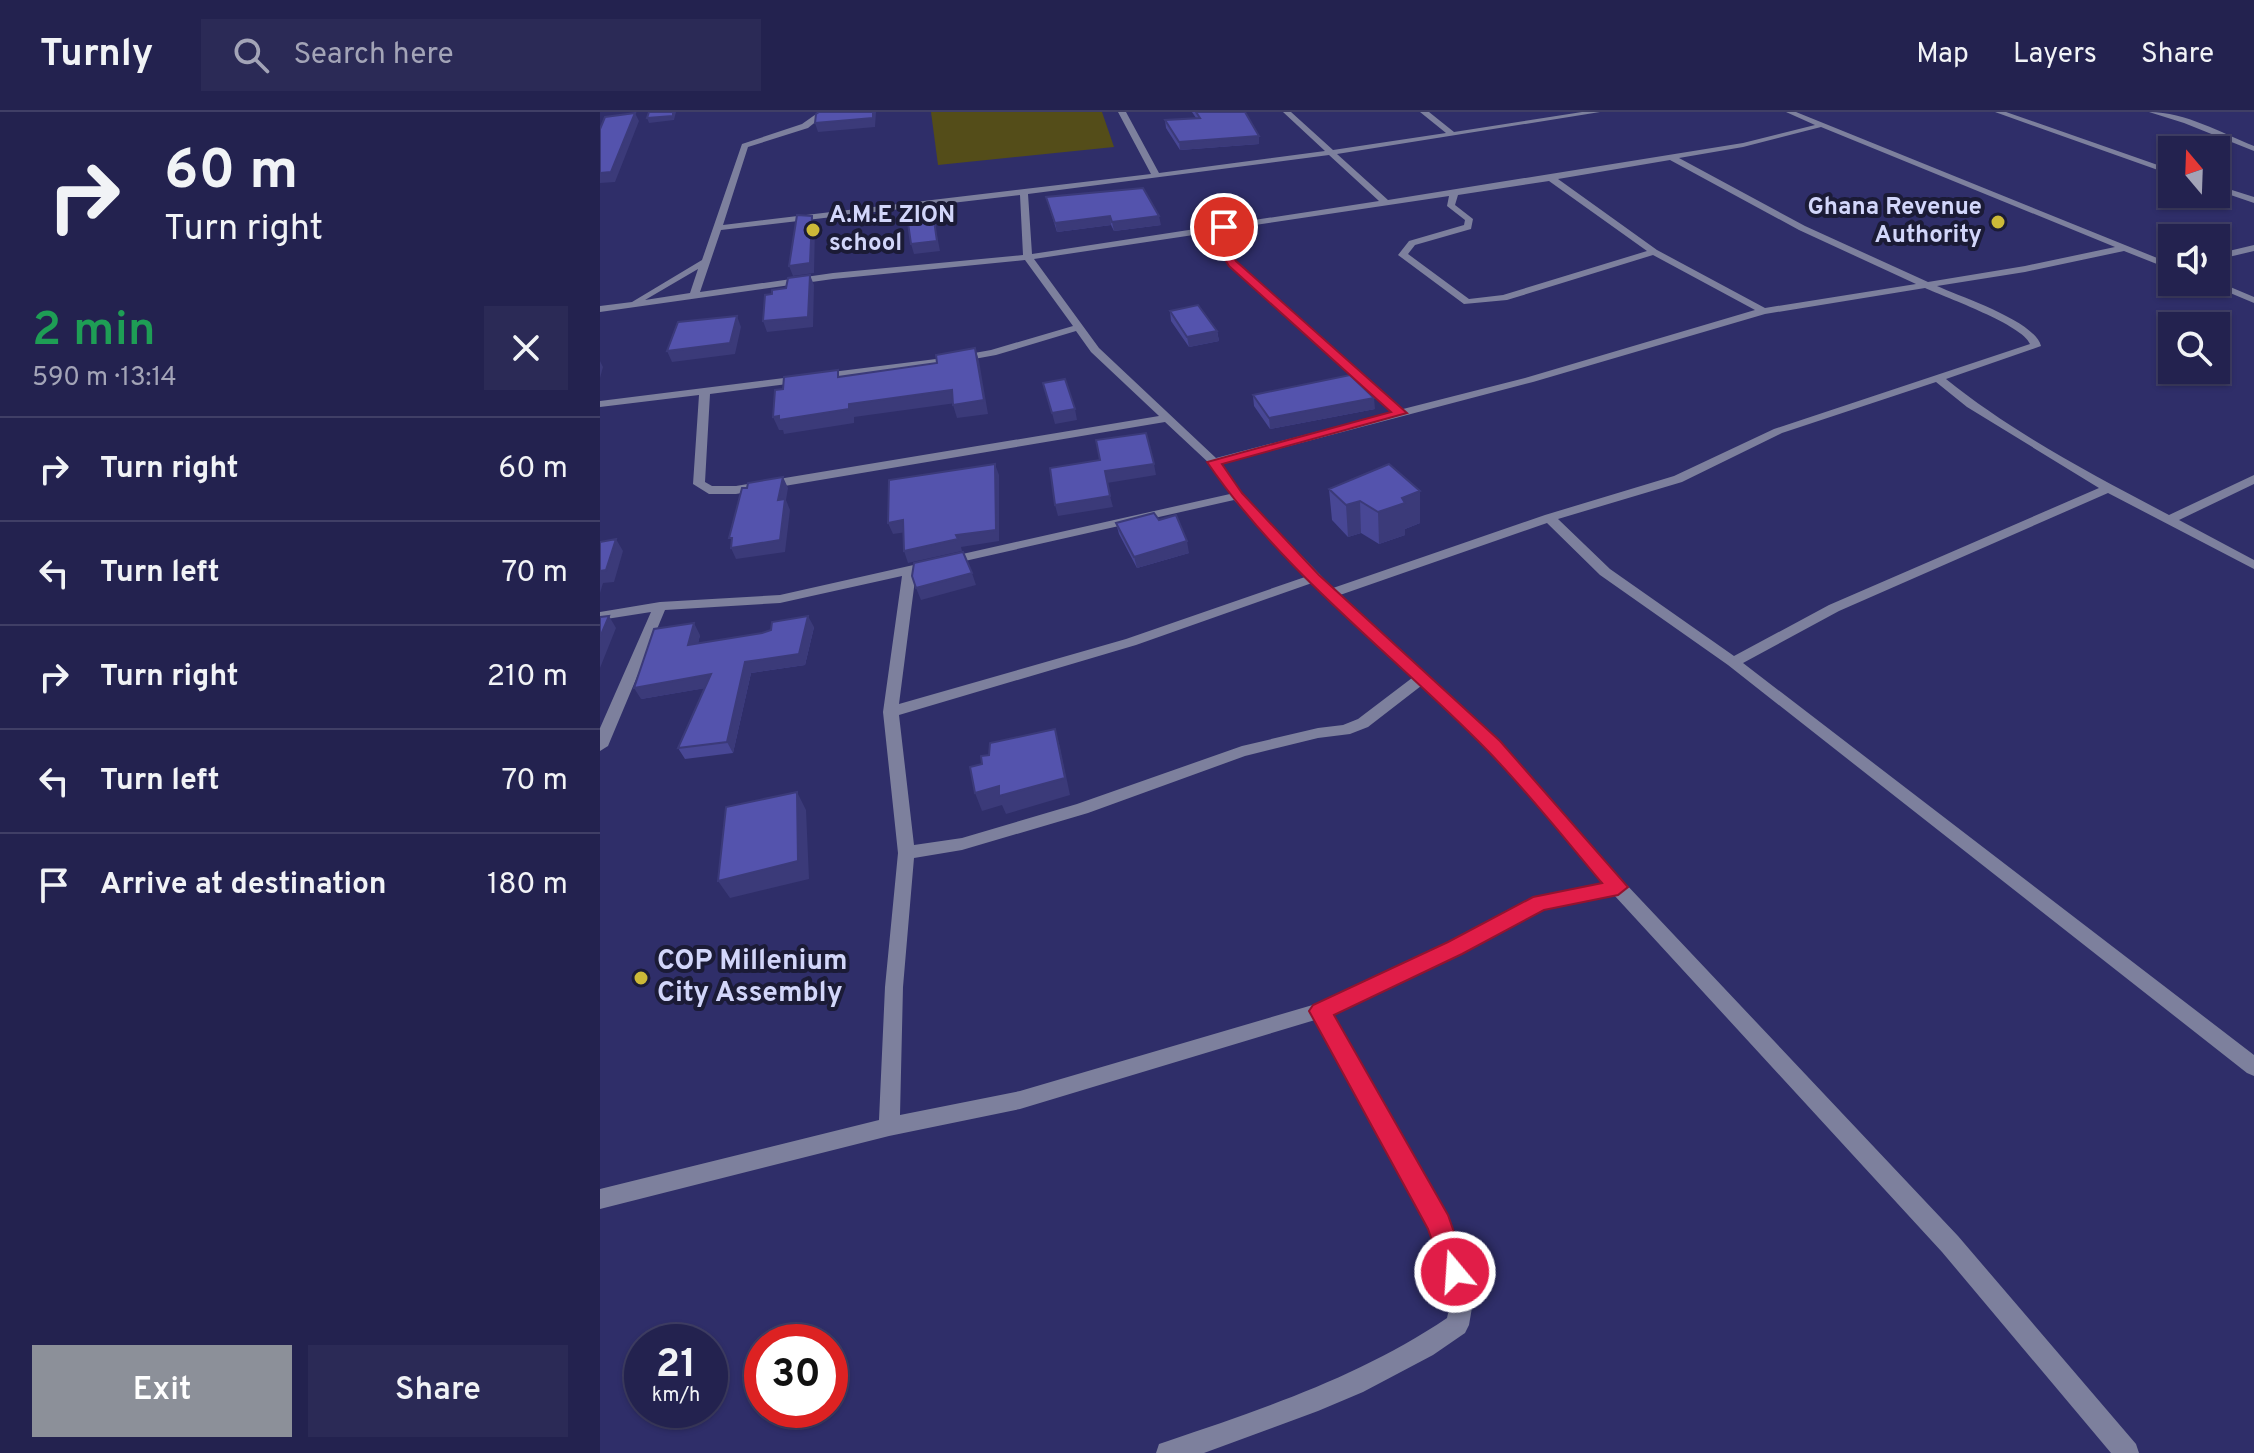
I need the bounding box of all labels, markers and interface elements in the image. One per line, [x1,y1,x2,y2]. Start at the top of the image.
search box [201,19,761,91]
text: Turnly [40,31,153,80]
icon: search [229,33,273,77]
text: Search here [293,37,454,74]
text: Map [1916,37,1969,73]
text: Layers [2013,37,2097,73]
text: Share [2141,37,2214,73]
north arrow [2158,136,2230,208]
map controls [2158,136,2230,384]
text: 60 m [164,138,298,208]
icon: right [32,144,136,248]
pin [1190,193,1258,261]
place label: Ghana Revenue Authority [1807,193,1982,251]
place label: A.M.E ZION school [829,201,955,259]
icon: arrive [1202,205,1246,249]
text: Turn right [164,207,323,253]
marker: Ghana Revenue Authority [1989,213,2007,231]
marker: A.M.E ZION school [804,221,822,239]
button: sound [2158,224,2230,296]
text: 2 min [32,302,156,362]
button: close [484,306,568,390]
button: search [2158,312,2230,384]
text: 590 m · 13:14 [32,362,177,395]
icon: right [32,447,76,491]
text: Turn right [100,451,238,488]
text: 60 m [498,451,568,488]
icon: left [32,551,76,595]
text: Turn left [100,555,220,592]
text: 70 m [502,555,568,592]
icon: right [32,655,76,699]
text: Turn right [100,659,238,696]
text: 210 m [487,659,568,696]
icon: left [32,759,76,803]
text: Turn left [100,763,220,800]
text: 70 m [502,763,568,800]
icon: arrive [32,863,76,907]
text: Arrive at destination [100,867,386,904]
text: 180 m [487,867,568,904]
place label: COP Millenium City Assembly [657,944,848,1012]
marker: COP Millenium City Assembly [632,969,650,987]
position arrow [1413,1230,1497,1314]
speed limit sign: 30 [744,1324,848,1428]
text: 21 [656,1341,696,1391]
button: Exit [32,1345,292,1437]
button: Share [308,1345,568,1437]
text: km/h [652,1383,700,1409]

